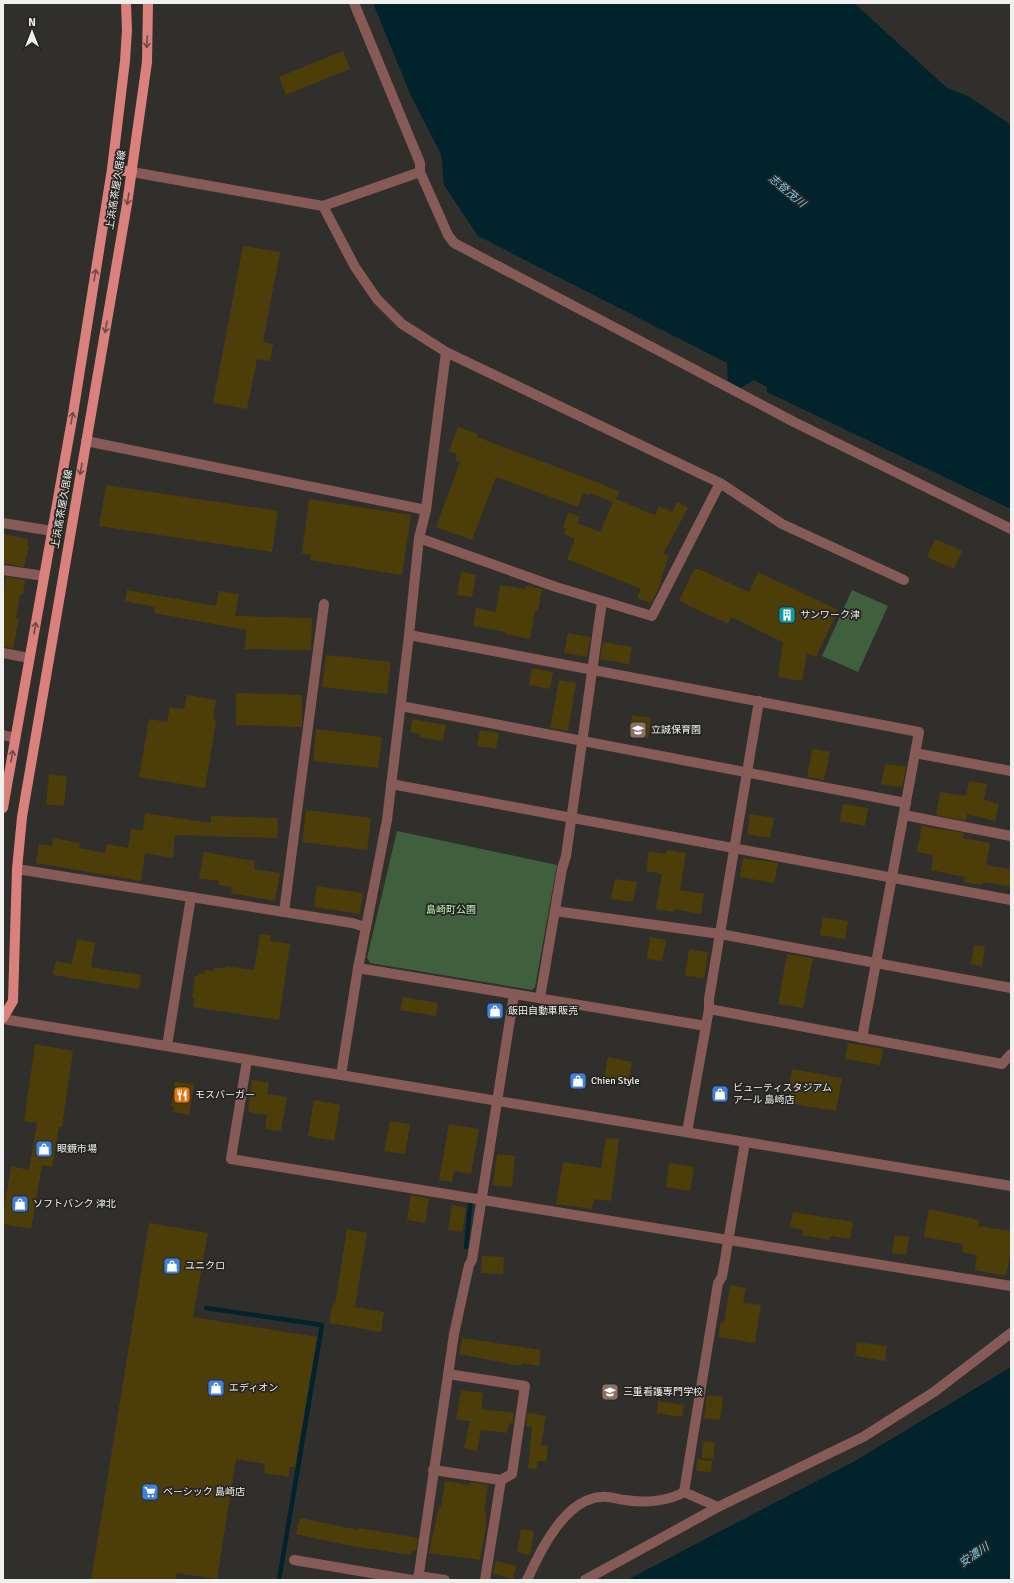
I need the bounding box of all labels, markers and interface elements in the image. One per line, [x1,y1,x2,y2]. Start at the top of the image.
north arrow [12,12,52,52]
text: N [28,16,36,29]
one-way arrow [144,35,151,48]
street label: 上浜高茶屋久居線 [104,150,128,230]
water label: 志登茂川 [766,172,809,211]
one-way arrow [123,192,131,205]
one-way arrow [91,269,99,282]
one-way arrow [102,320,110,333]
one-way arrow [68,411,76,424]
one-way arrow [77,462,85,475]
street label: 上浜高茶屋久居線 [49,469,75,549]
building icon: サンワーク津 [777,605,797,625]
place label: サンワーク津 [800,609,860,621]
one-way arrow [31,622,39,635]
school or university icon: 立誠保育園 [628,720,648,740]
place label: 立誠保育園 [651,724,701,736]
one-way arrow [8,750,16,763]
park label: 島崎町公園 [426,904,476,916]
shop icon: 飯田自動車販売 [485,1001,505,1021]
place label: 飯田自動車販売 [508,1005,578,1017]
shop icon: Chien Style [568,1071,588,1091]
place label: Chien Style [591,1075,639,1087]
place label: ビューティスタジアム アール 島崎店 [733,1082,832,1106]
shop icon: ビューティスタジアム アール 島崎店 [710,1084,730,1104]
restaurant icon: モスバーガー [172,1085,192,1105]
place label: モスバーガー [195,1089,255,1101]
shop icon: 眼鏡市場 [34,1139,54,1159]
place label: 眼鏡市場 [57,1143,97,1155]
shop icon: ソフトバンク 津北 [10,1194,30,1214]
place label: ソフトバンク 津北 [33,1198,116,1210]
shop icon: ユニクロ [162,1256,182,1276]
place label: ユニクロ [185,1260,225,1272]
shop icon: エディオン [206,1378,226,1398]
place label: エディオン [229,1382,278,1394]
school or university icon: 三重看護専門学校 [600,1382,620,1402]
place label: 三重看護専門学校 [623,1386,703,1398]
supermarket icon: ベーシック 島崎店 [140,1482,160,1502]
place label: ベーシック 島崎店 [163,1486,245,1498]
water label: 安濃川 [957,1540,992,1570]

